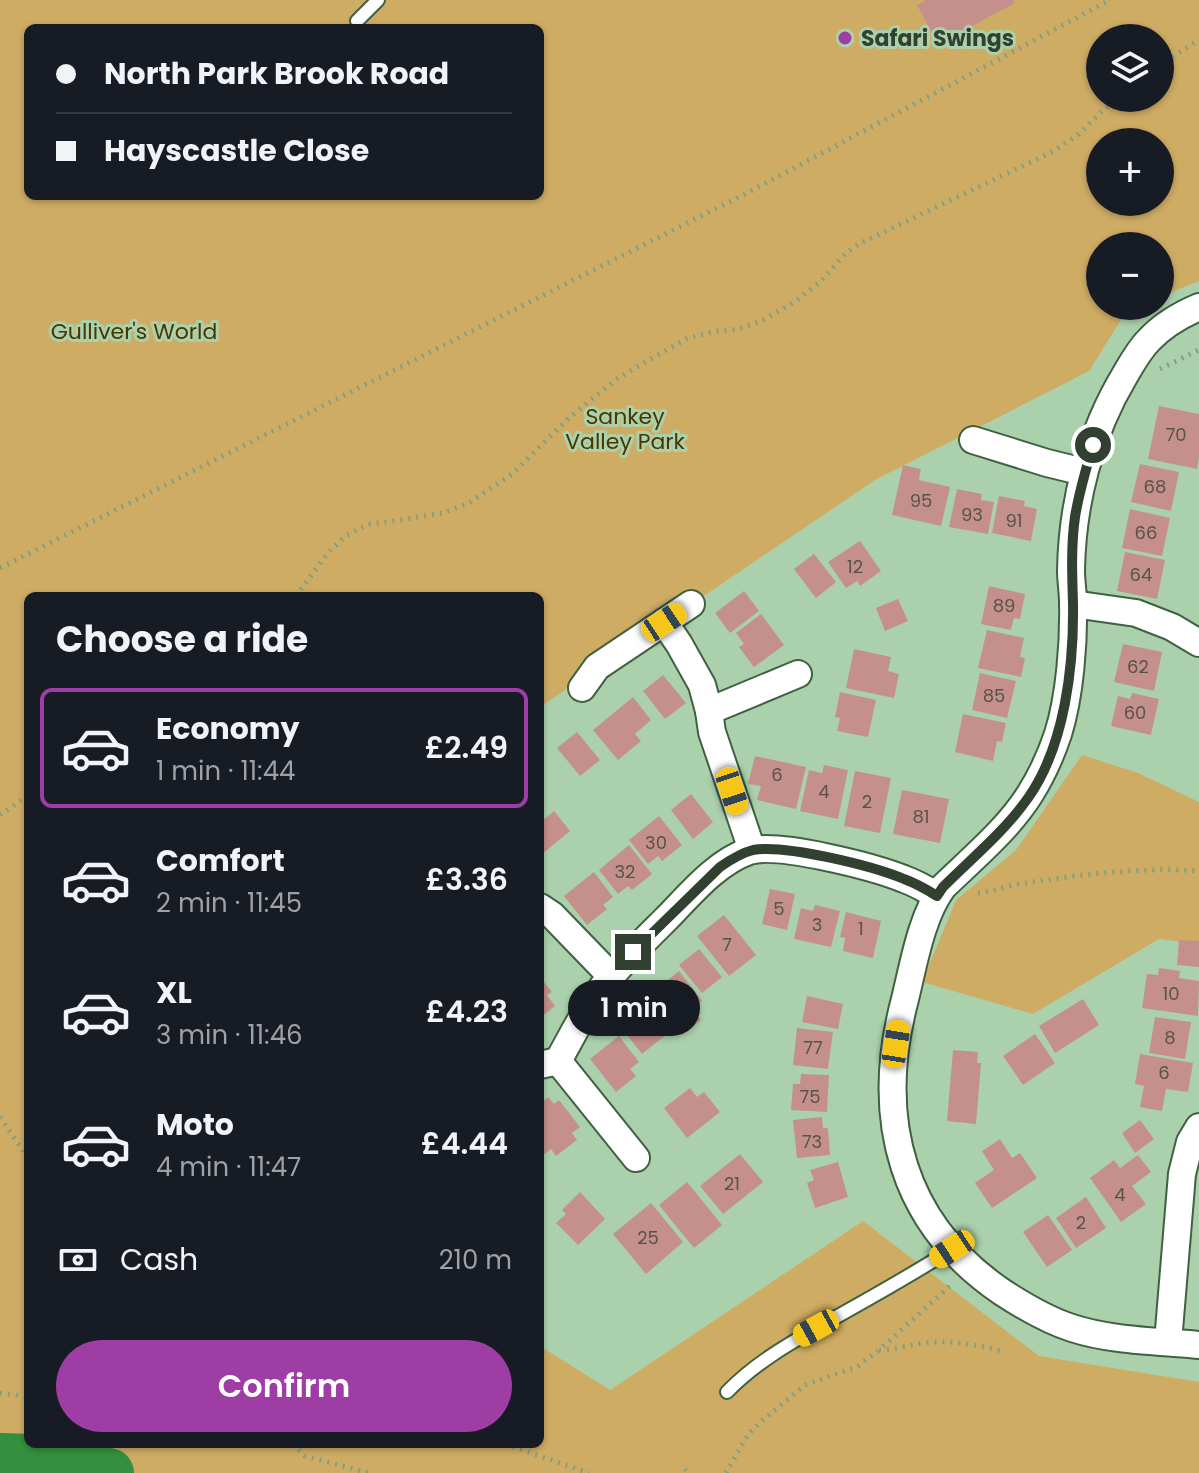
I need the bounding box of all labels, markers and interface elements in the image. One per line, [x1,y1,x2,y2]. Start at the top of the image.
place label: Safari Swings [861,23,1014,54]
map controls [1086,24,1174,320]
button: layers [1086,24,1174,112]
marker: Safari Swings [836,29,854,47]
text: North Park Brook Road [104,52,449,95]
button: + [1086,128,1174,216]
text: Hayscastle Close [104,129,369,172]
button: − [1086,232,1174,320]
park label: Gulliver's World [51,316,217,347]
park label: Sankey Valley Park [565,401,685,457]
house number: 70 [1165,422,1187,447]
route start [1075,427,1111,463]
house number: 68 [1144,474,1166,499]
house number: 95 [910,488,932,513]
house number: 93 [961,502,983,527]
house number: 91 [1005,508,1023,533]
house number: 66 [1135,520,1157,545]
house number: 12 [847,554,863,579]
house number: 64 [1130,562,1152,587]
house number: 89 [993,593,1015,618]
car [637,599,691,645]
text: Choose a ride [56,614,308,665]
house number: 62 [1127,654,1149,679]
house number: 85 [983,683,1005,708]
house number: 60 [1124,700,1146,725]
text: Economy [156,707,300,750]
icon: car [60,712,132,784]
text: £2.49 [425,726,508,769]
text: 1 min · 11:44 [156,753,295,789]
house number: 6 [771,762,783,787]
car [713,764,751,818]
house number: 4 [818,779,830,804]
house number: 2 [862,789,872,814]
house number: 81 [912,804,930,829]
house number: 30 [645,830,667,855]
text: Comfort [156,839,285,882]
icon: car [60,844,132,916]
text: £3.36 [425,858,508,901]
house number: 32 [615,859,635,884]
text: 2 min · 11:45 [156,885,302,921]
house number: 5 [773,896,785,921]
house number: 3 [812,912,822,937]
house number: 1 [858,916,864,941]
house number: 7 [722,932,732,957]
route end [615,934,651,970]
text: XL [156,971,192,1014]
icon: car [60,976,132,1048]
callout: 1 min [567,980,699,1036]
house number: 10 [1162,981,1180,1006]
text: £4.23 [426,990,508,1033]
text: 1 min [600,990,668,1026]
text: 3 min · 11:46 [156,1017,303,1053]
car [880,1018,912,1070]
house number: 8 [1164,1025,1176,1050]
house number: 77 [803,1035,823,1060]
house number: 6 [1158,1060,1170,1085]
house number: 75 [799,1084,821,1109]
text: Moto [156,1103,234,1146]
icon: car [60,1108,132,1180]
text: £4.44 [421,1122,508,1165]
house number: 73 [802,1129,822,1154]
text: 4 min · 11:47 [156,1149,301,1185]
house number: 21 [724,1171,740,1196]
house number: 4 [1114,1182,1126,1207]
house number: 2 [1076,1210,1086,1235]
house number: 25 [637,1225,659,1250]
car [925,1226,979,1272]
icon: cash [56,1238,100,1282]
text: Cash [120,1238,198,1281]
text: 210 m [439,1242,512,1278]
car [789,1306,843,1350]
button: Confirm [56,1340,512,1432]

